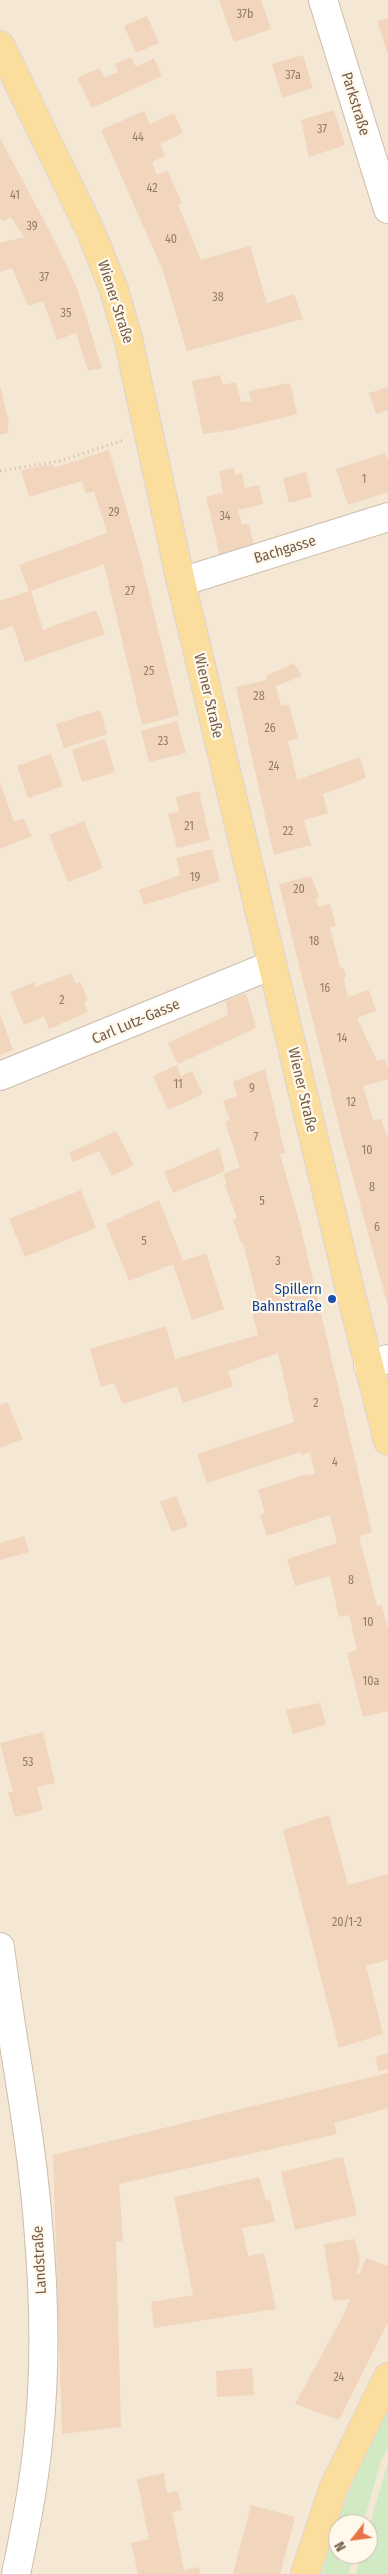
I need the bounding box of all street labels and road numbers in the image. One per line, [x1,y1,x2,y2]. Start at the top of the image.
street label: Parkstraße [337,70,373,138]
street label: Wiener Straße [93,258,137,346]
street label: Bachgasse [252,532,318,568]
street label: Wiener Straße [190,652,226,740]
street label: Carl Lutz-Gasse [89,995,183,1049]
street label: Wiener Straße [284,1046,320,1134]
street label: Landstraße [29,2225,51,2295]

